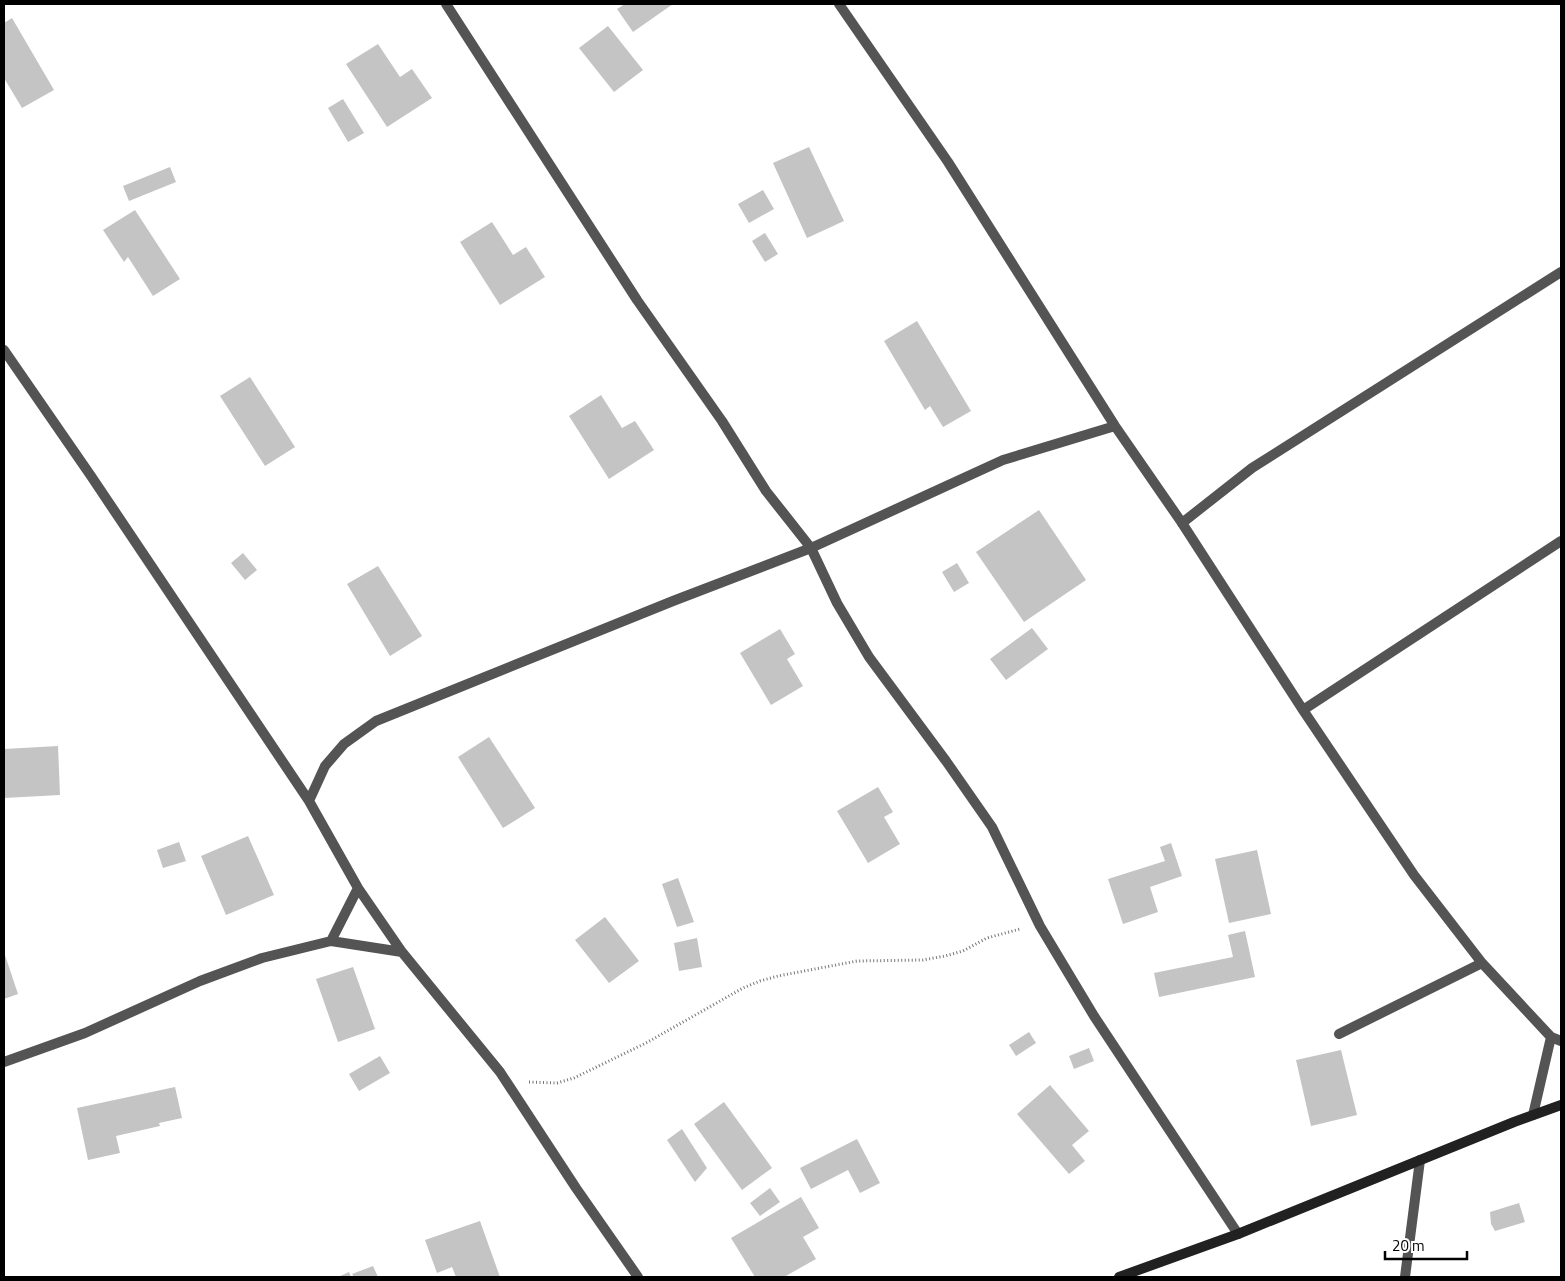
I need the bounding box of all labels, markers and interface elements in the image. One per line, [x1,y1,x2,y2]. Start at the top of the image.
scale bar [1385,1228,1468,1260]
text: 20 m [1392,1234,1425,1257]

